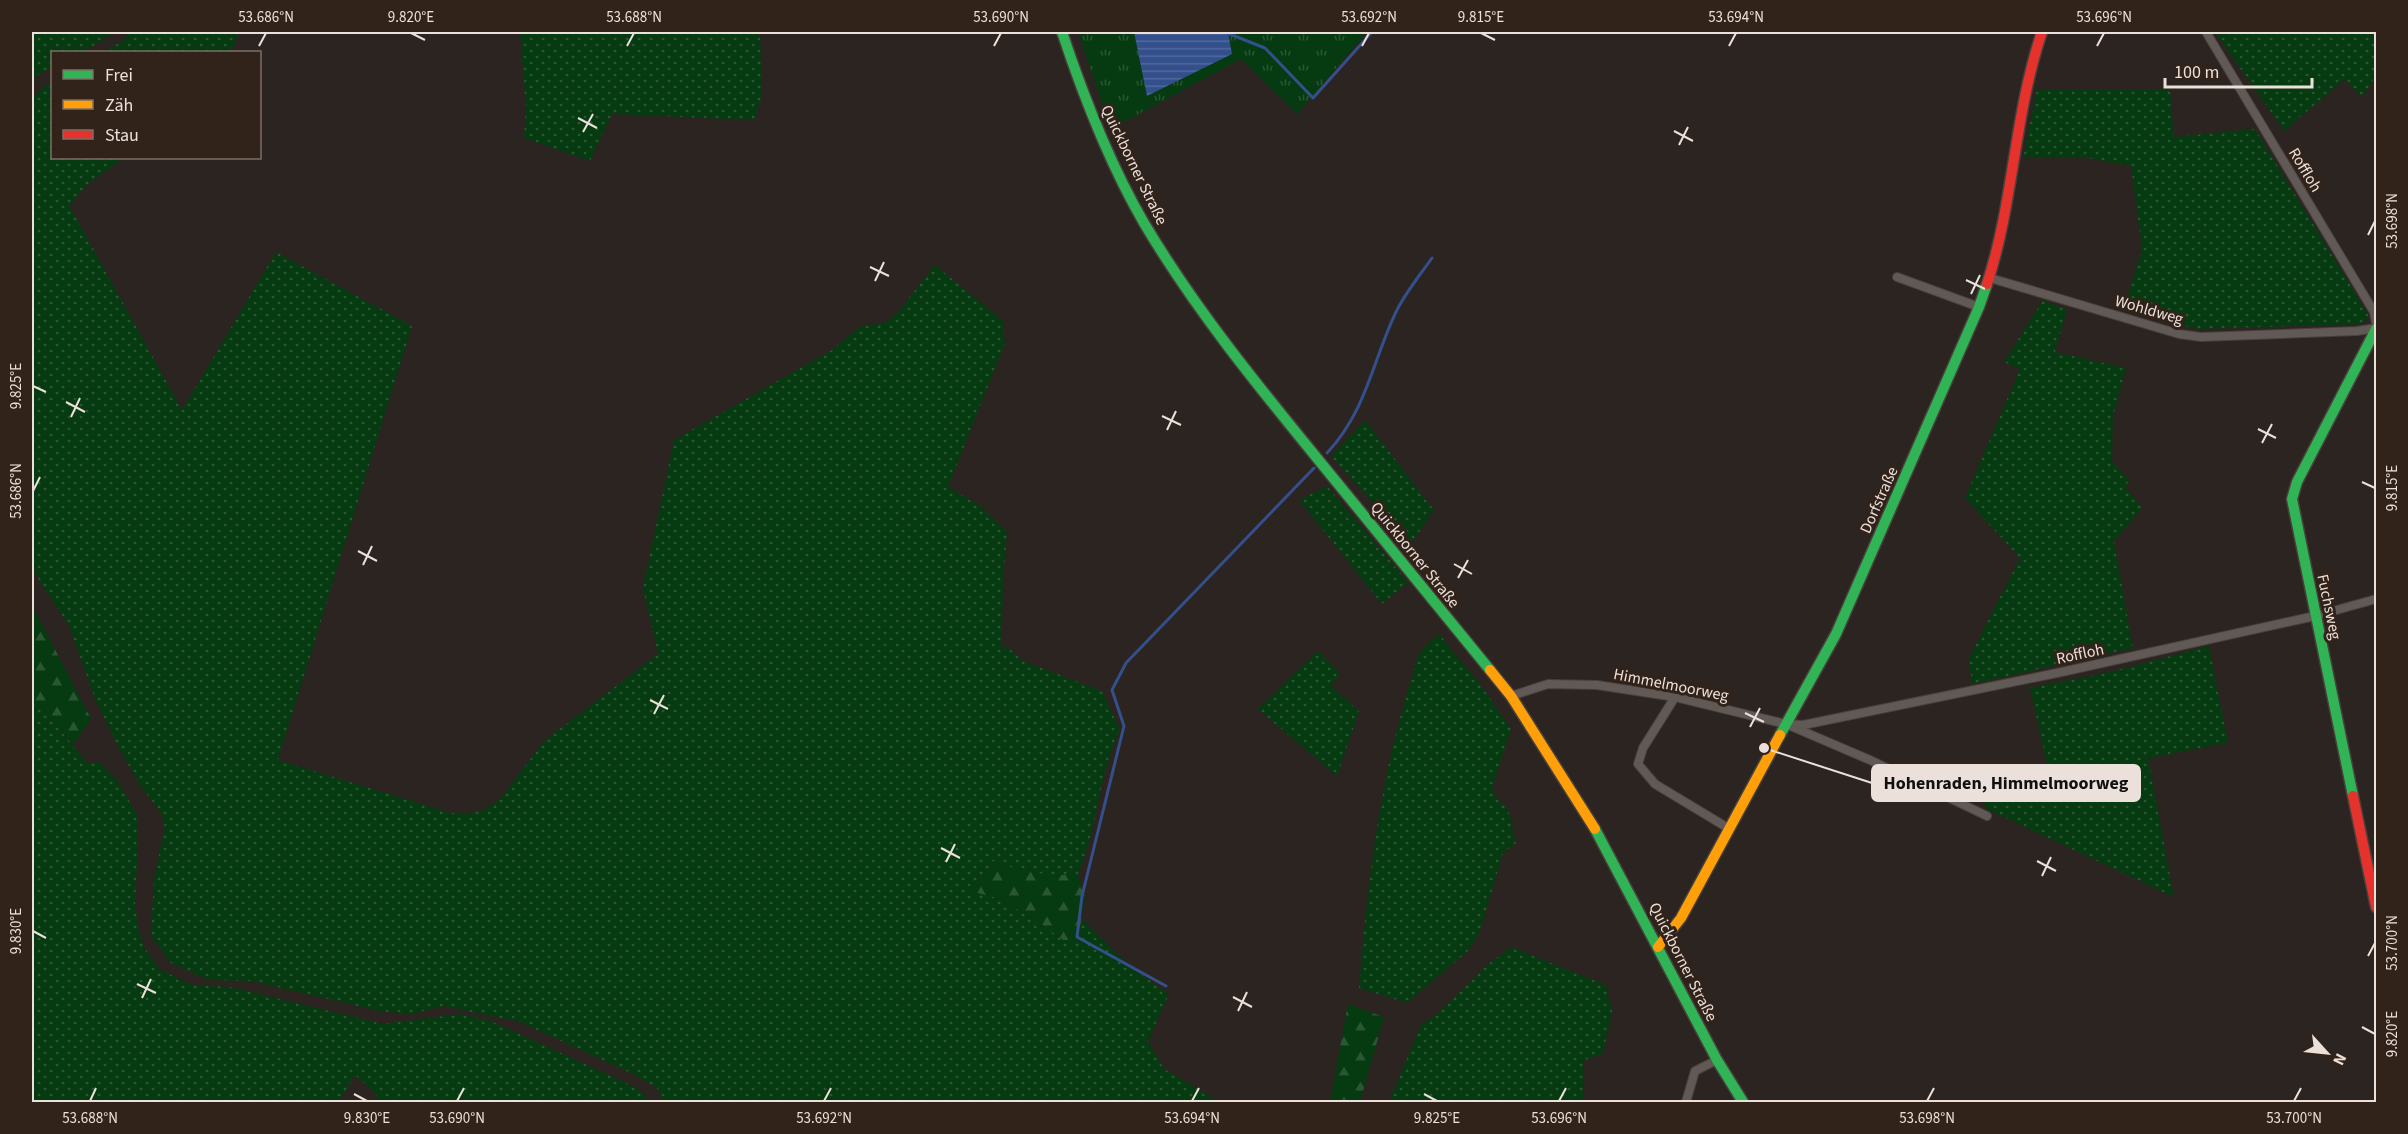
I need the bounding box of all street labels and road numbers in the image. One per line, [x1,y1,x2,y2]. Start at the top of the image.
street label: Quickborner Straße [1095,101,1173,229]
street label: Roffloh [2283,144,2327,196]
street label: Wohldweg [2112,290,2186,330]
street label: Dorfstraße [1855,463,1903,537]
street label: Quickborner Straße [1365,497,1465,613]
street label: Fuchsweg [2311,572,2347,642]
street label: Roffloh [2054,638,2106,670]
street label: Himmelmoorweg [1612,663,1730,707]
street label: Quickborner Straße [1643,899,1723,1025]

